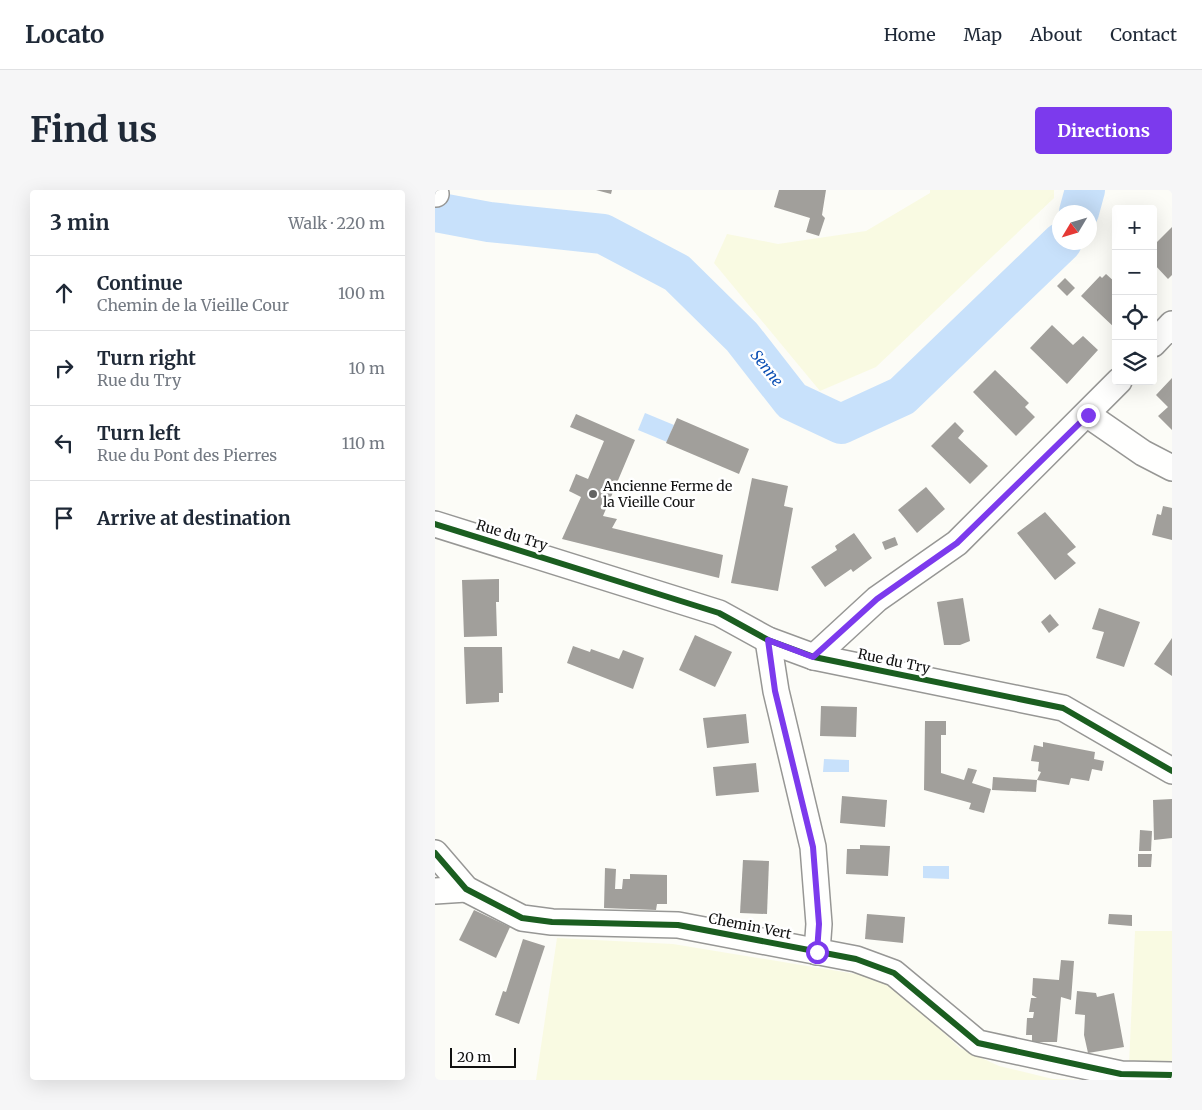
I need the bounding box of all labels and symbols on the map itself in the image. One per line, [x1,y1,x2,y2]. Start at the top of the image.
north arrow [1052,205,1097,250]
water label: Senne [747,346,787,390]
route end [1077,404,1100,427]
place label: Ancienne Ferme de la Vieille Cour [602,477,732,511]
marker: Ancienne Ferme de la Vieille Cour [587,488,599,500]
street label: Rue du Try [474,516,551,555]
street label: Rue du Try [856,645,933,678]
street label: Chemin Vert [707,909,794,943]
route start [806,941,829,964]
scale bar [450,1045,516,1068]

